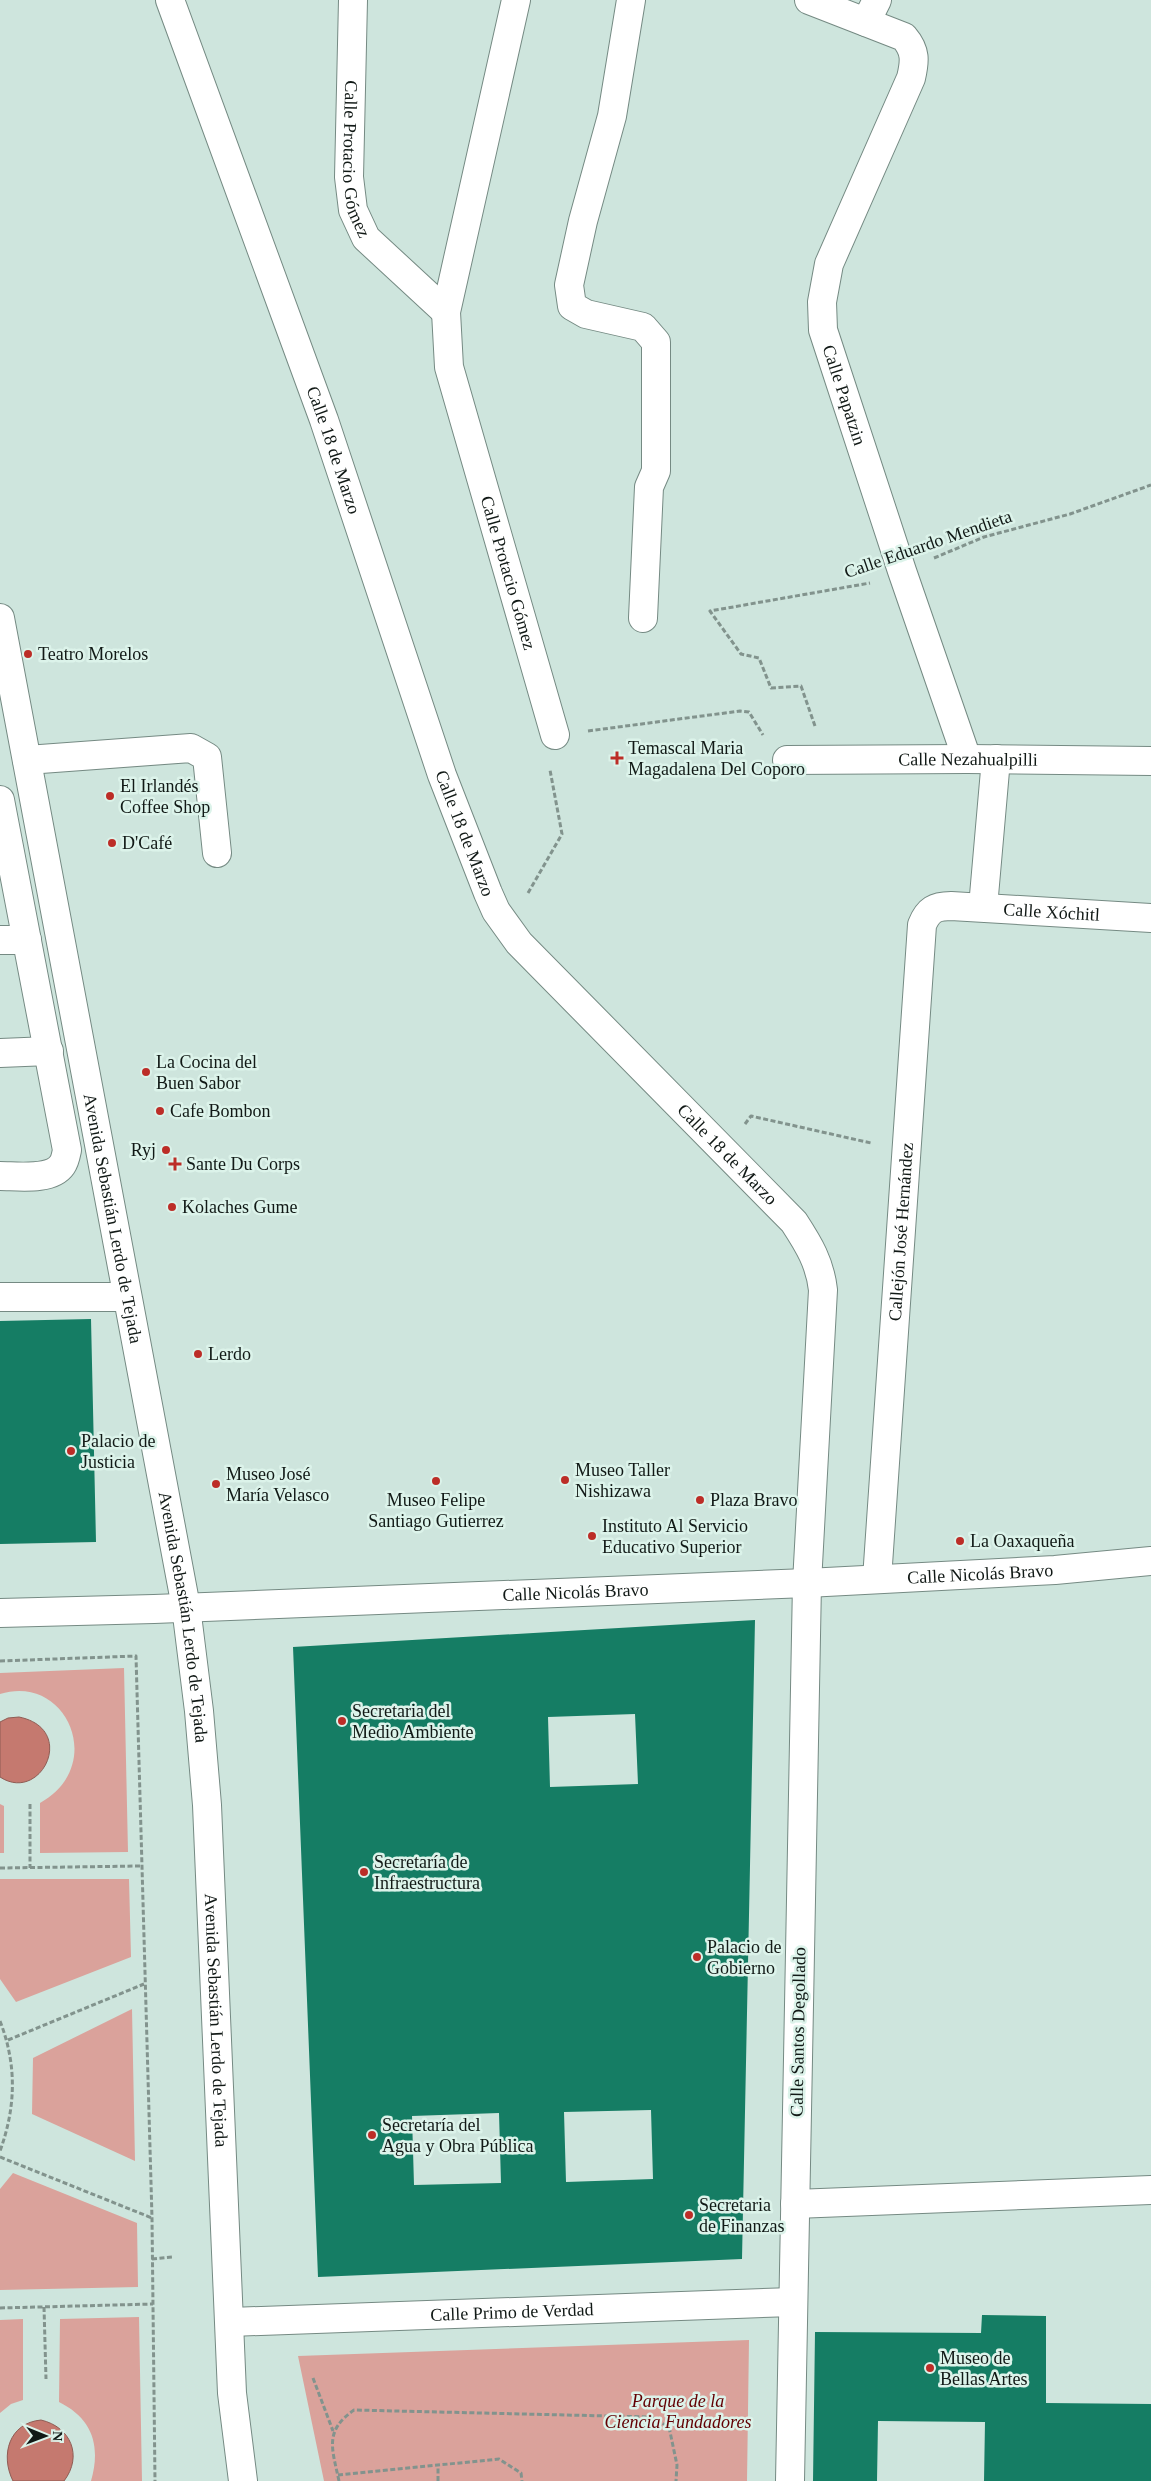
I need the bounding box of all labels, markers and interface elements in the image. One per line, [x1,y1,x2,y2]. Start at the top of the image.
street label: Calle Protacio Gómez [339,80,374,241]
street label: Calle Papatzin [819,342,870,448]
street label: Calle 18 de Marzo [303,384,365,517]
street label: Calle Protacio Gómez [477,494,540,652]
street label: Calle Eduardo Mendieta [842,506,1014,582]
place label: Teatro Morelos [38,644,148,664]
marker: Teatro Morelos [22,648,34,660]
place label: Temascal Maria Magadalena Del Coporo [628,738,805,779]
street label: Calle Nezahualpilli [898,749,1038,770]
marker: Temascal Maria Magadalena Del Coporo [610,751,624,765]
street label: Calle 18 de Marzo [431,767,498,899]
place label: El Irlandés Coffee Shop [120,776,210,817]
marker: El Irlandés Coffee Shop [104,790,116,802]
place label: D'Café [122,833,172,853]
marker: D'Café [106,837,118,849]
street label: Calle Xóchitl [1003,899,1100,925]
place label: La Cocina del Buen Sabor [156,1052,257,1093]
marker: La Cocina del Buen Sabor [140,1066,152,1078]
street label: Avenida Sebastián Lerdo de Tejada [80,1092,146,1345]
street label: Calle 18 de Marzo [673,1100,781,1209]
place label: Cafe Bombon [170,1101,271,1121]
marker: Cafe Bombon [154,1105,166,1117]
place label: Ryj [131,1140,156,1160]
street label: Callejón José Hernández [885,1142,917,1322]
marker: Ryj [160,1144,172,1156]
place label: Sante Du Corps [186,1154,300,1174]
marker: Sante Du Corps [168,1157,182,1171]
place label: Kolaches Gume [182,1197,297,1217]
marker: Kolaches Gume [166,1201,178,1213]
place label: Lerdo [208,1344,251,1364]
marker: Lerdo [192,1348,204,1360]
place label: Palacio de Justicia [81,1431,155,1472]
marker: Palacio de Justicia [65,1445,77,1457]
place label: Museo Taller Nishizawa [575,1460,670,1501]
place label: Museo José María Velasco [226,1464,329,1505]
marker: Museo Taller Nishizawa [559,1474,571,1486]
marker: Museo Felipe Santiago Gutierrez [430,1475,442,1487]
marker: Museo José María Velasco [210,1478,222,1490]
street label: Avenida Sebastián Lerdo de Tejada [154,1490,212,1744]
place label: Museo Felipe Santiago Gutierrez [368,1490,504,1531]
place label: Plaza Bravo [710,1490,797,1510]
marker: Plaza Bravo [694,1494,706,1506]
place label: Instituto Al Servicio Educativo Superior [602,1516,748,1557]
marker: Instituto Al Servicio Educativo Superior [586,1530,598,1542]
place label: La Oaxaqueña [970,1531,1074,1551]
marker: La Oaxaqueña [954,1535,966,1547]
street label: Calle Nicolás Bravo [907,1560,1054,1588]
street label: Calle Nicolás Bravo [502,1579,649,1605]
place label: Secretaria del Medio Ambiente [352,1701,473,1742]
marker: Secretaria del Medio Ambiente [336,1715,348,1727]
place label: Secretaría de Infraestructura [374,1852,480,1893]
marker: Secretaría de Infraestructura [358,1866,370,1878]
street label: Avenida Sebastián Lerdo de Tejada [201,1893,232,2148]
place label: Palacio de Gobierno [707,1937,781,1978]
street label: Calle Santos Degollado [787,1947,809,2117]
marker: Palacio de Gobierno [691,1951,703,1963]
place label: Secretaría del Agua y Obra Pública [382,2115,533,2156]
marker: Secretaría del Agua y Obra Pública [366,2129,378,2141]
place label: Secretaria de Finanzas [699,2195,784,2236]
marker: Secretaria de Finanzas [683,2209,695,2221]
street label: Calle Primo de Verdad [430,2299,594,2325]
place label: Museo de Bellas Artes [940,2348,1028,2389]
marker: Museo de Bellas Artes [924,2362,936,2374]
park label: Parque de la Ciencia Fundadores [605,2391,751,2432]
north arrow [20,2411,70,2461]
text: N [50,2431,65,2441]

